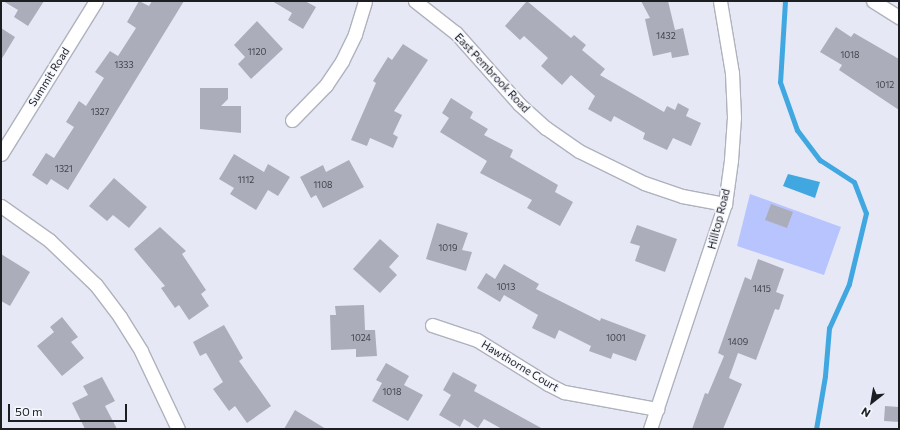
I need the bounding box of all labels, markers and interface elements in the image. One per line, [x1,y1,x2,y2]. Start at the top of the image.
street label: East Pembrook Road [452,31,532,115]
house number: 1432 [656,31,676,41]
street label: Summit Road [26,45,72,109]
house number: 1120 [248,47,266,57]
house number: 1018 [840,50,860,60]
house number: 1333 [114,60,134,70]
house number: 1012 [876,80,894,90]
house number: 1327 [91,107,109,117]
house number: 1321 [55,164,73,174]
house number: 1112 [238,175,254,185]
house number: 1108 [313,180,333,190]
street label: Hilltop Road [705,187,733,251]
house number: 1019 [438,243,458,253]
house number: 1013 [497,282,515,292]
house number: 1415 [753,284,771,294]
house number: 1024 [351,333,371,343]
house number: 1001 [606,333,626,343]
house number: 1409 [728,337,748,347]
street label: Hawthorne Court [479,338,561,394]
north arrow [852,382,892,422]
house number: 1018 [382,387,402,397]
scale bar [10,396,129,422]
text: 50 m [15,404,43,418]
text: N [859,405,872,420]

